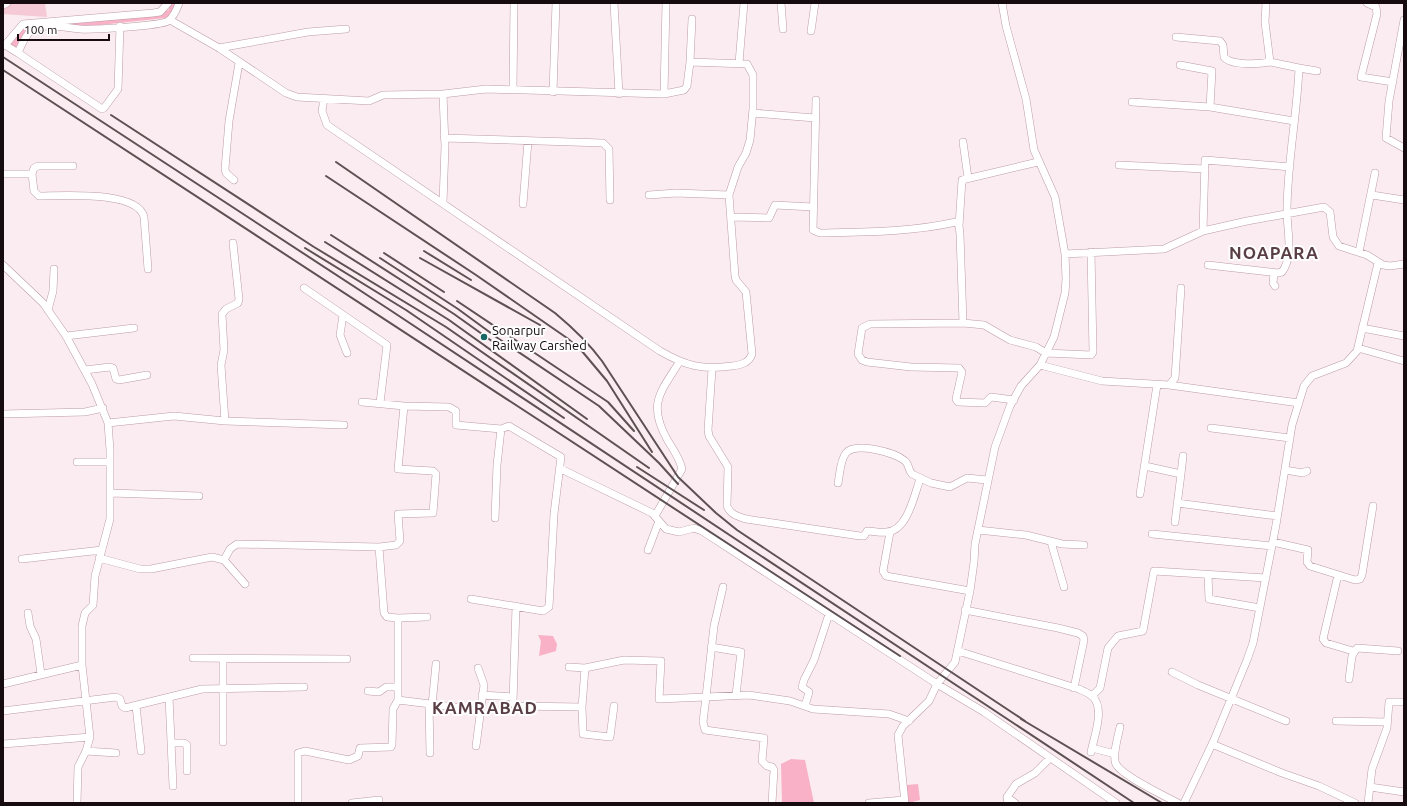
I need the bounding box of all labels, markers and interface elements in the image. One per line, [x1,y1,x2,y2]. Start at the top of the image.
scale bar [18,16,109,42]
text: 100 m [24,23,57,36]
district label: NOAPARA [1229,243,1319,262]
place label: Sonarpur Railway Carshed [492,323,587,352]
marker: Sonarpur Railway Carshed [479,332,489,342]
district label: KAMRABAD [432,698,538,717]

